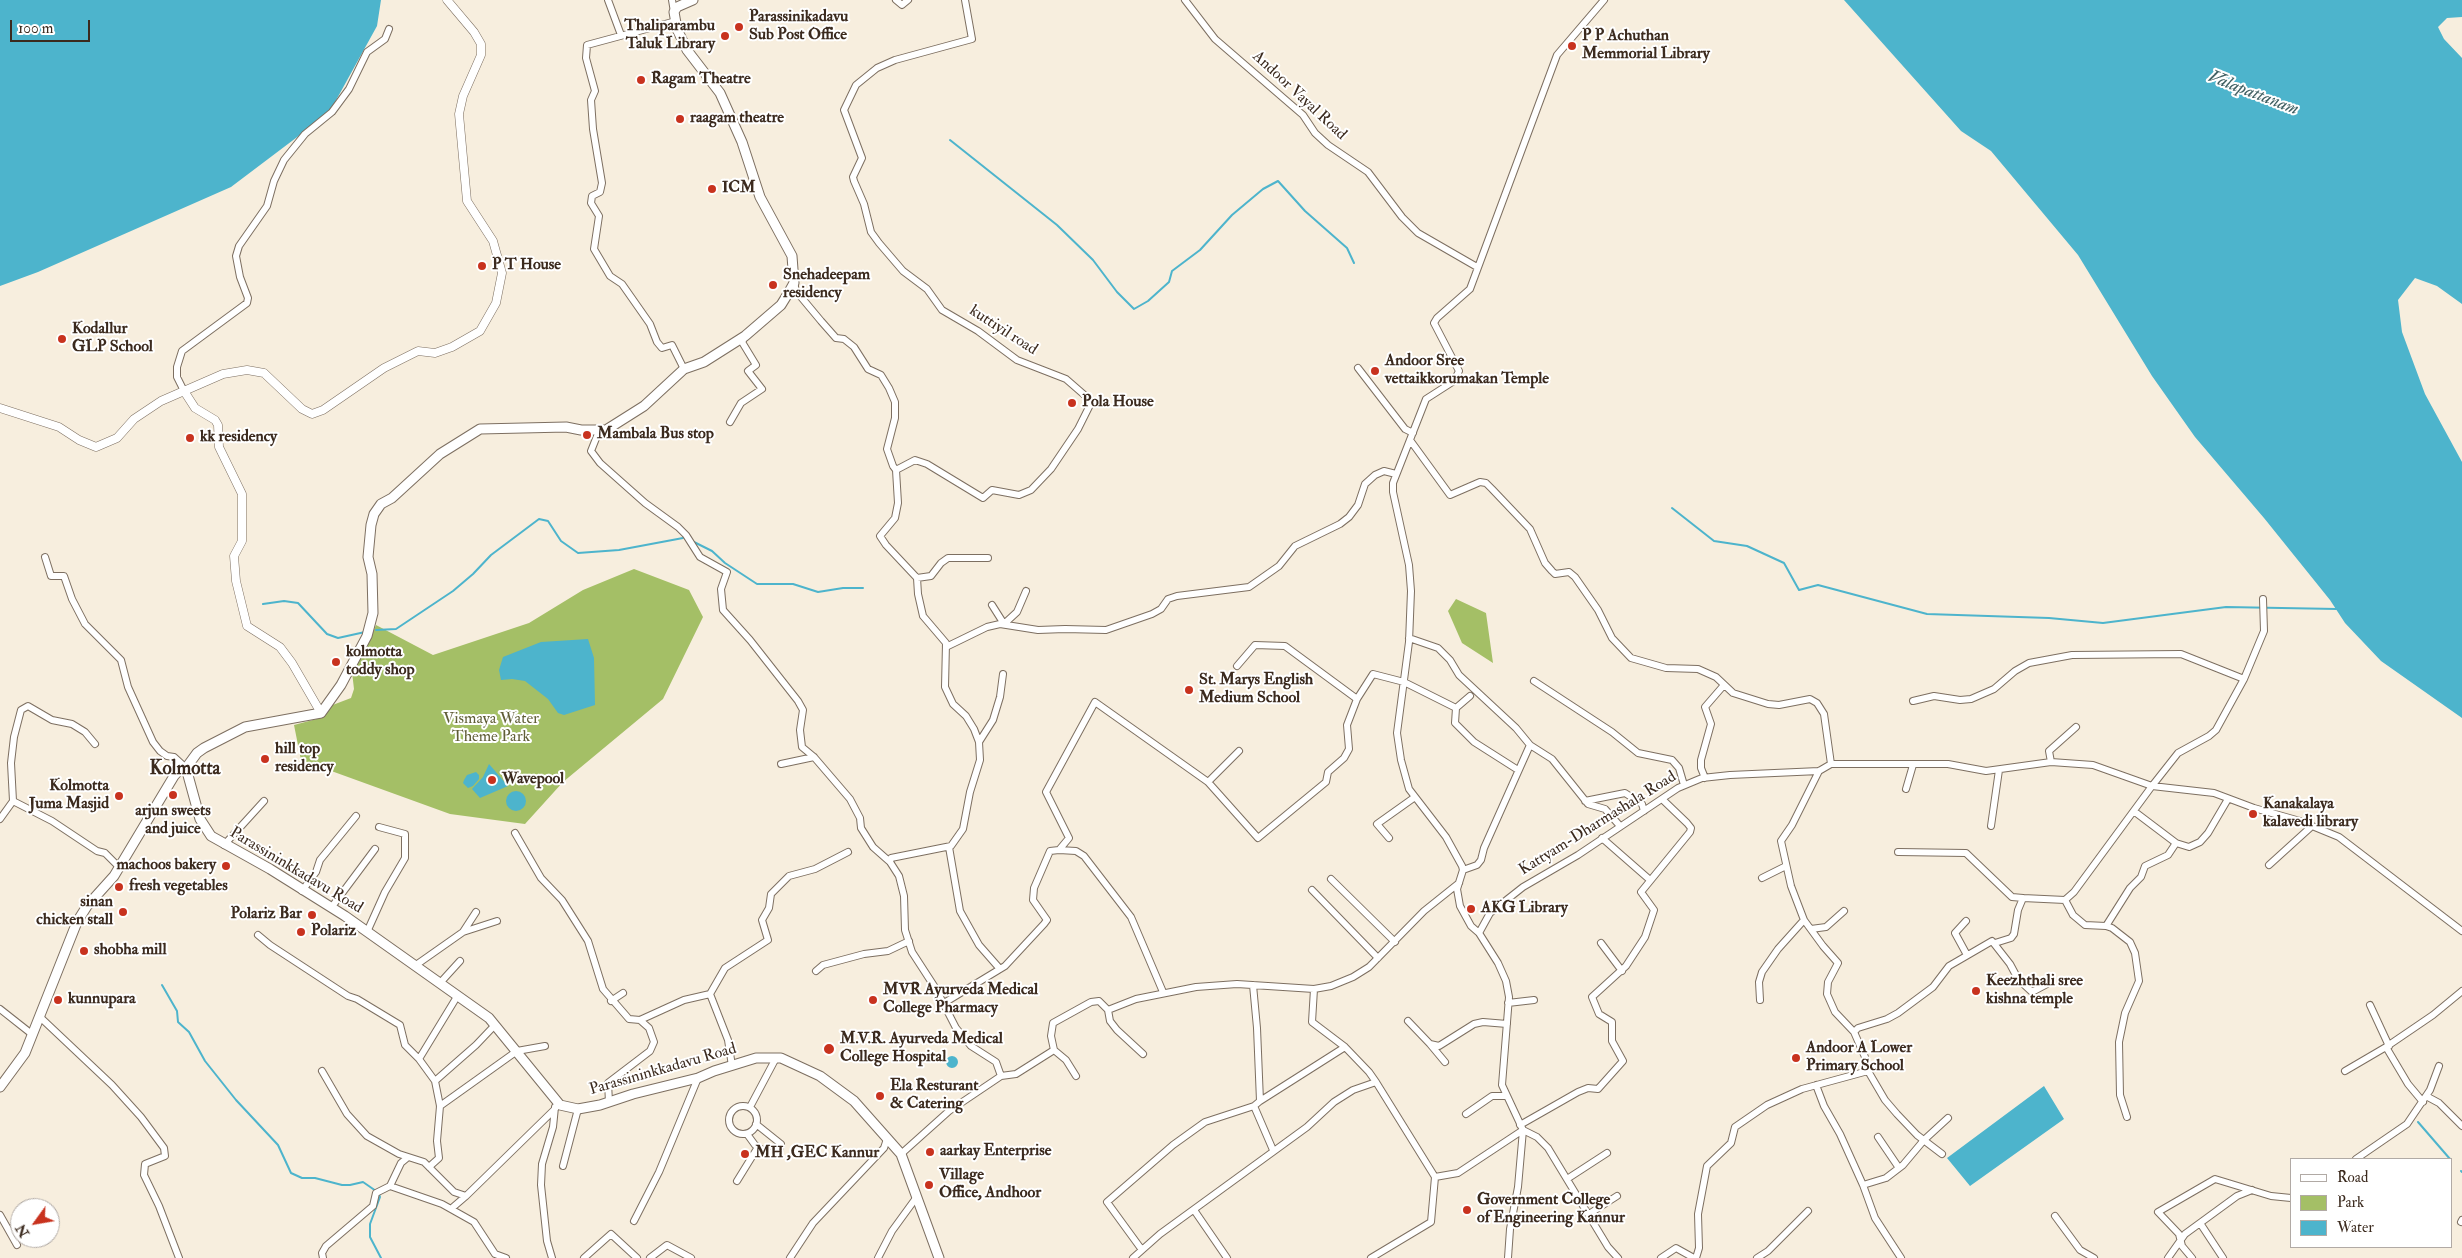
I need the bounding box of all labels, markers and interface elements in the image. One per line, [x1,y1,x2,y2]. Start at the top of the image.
place label: Parassinikadavu Sub Post Office [749,8,848,46]
scale bar [12,10,92,42]
place label: Thaliparambu Taluk Library [624,17,715,55]
text: 100 m [18,19,53,38]
marker: Parassinikadavu Sub Post Office [733,21,745,33]
place label: P P Achuthan Memmorial Library [1582,27,1710,65]
marker: Thaliparambu Taluk Library [719,30,731,42]
marker: P P Achuthan Memmorial Library [1566,40,1578,52]
street label: Andoor Vayal Road [1248,47,1350,145]
water label: Valapattanam [2205,67,2301,121]
place label: Ragam Theatre [651,70,751,90]
marker: Ragam Theatre [635,74,647,86]
place label: raagam theatre [690,109,784,129]
marker: raagam theatre [674,113,686,125]
place label: ICM [722,179,756,199]
marker: ICM [706,183,718,195]
place label: P T House [492,256,561,276]
marker: P T House [476,260,488,272]
place label: Snehadeepam residency [783,266,870,304]
marker: Snehadeepam residency [767,279,779,291]
street label: kuttiyil road [965,302,1041,360]
place label: Kodallur GLP School [72,320,153,358]
marker: Kodallur GLP School [56,333,68,345]
place label: Andoor Sree vettaikkorumakan Temple [1385,352,1549,390]
marker: Andoor Sree vettaikkorumakan Temple [1369,365,1381,377]
place label: Pola House [1082,393,1154,413]
marker: Pola House [1066,397,1078,409]
place label: Mambala Bus stop [597,425,714,445]
place label: kk residency [200,428,277,448]
marker: Mambala Bus stop [581,429,593,441]
marker: kk residency [184,432,196,444]
place label: kolmotta toddy shop [346,643,415,681]
marker: kolmotta toddy shop [330,656,342,668]
place label: St. Marys English Medium School [1199,671,1313,709]
marker: St. Marys English Medium School [1183,684,1195,696]
park label: Vismaya Water Theme Park [443,710,539,748]
place label: hill top residency [275,740,334,778]
marker: hill top residency [259,753,271,765]
district label: Kolmotta [150,759,220,781]
street label: Kattyam-Dharmashala Road [1516,768,1680,880]
place label: Wavepool [502,770,564,790]
marker: Wavepool [486,774,498,786]
place label: Kolmotta Juma Masjid [29,777,109,815]
marker: arjun sweets and juice [167,789,179,801]
marker: Kolmotta Juma Masjid [113,790,125,802]
place label: Kanakalaya kalavedi library [2263,795,2358,833]
place label: arjun sweets and juice [135,802,211,840]
marker: Kanakalaya kalavedi library [2247,808,2259,820]
street label: Parassininkkadavu Road [226,824,366,918]
place label: machoos bakery [116,856,216,876]
marker: machoos bakery [220,860,232,872]
place label: fresh vegetables [129,877,228,897]
marker: fresh vegetables [113,881,125,893]
place label: sinan chicken stall [36,893,113,931]
place label: AKG Library [1481,899,1568,919]
marker: AKG Library [1465,903,1477,915]
place label: Polariz Bar [230,905,302,925]
marker: sinan chicken stall [117,906,129,918]
marker: Polariz Bar [306,909,318,921]
place label: Polariz [311,922,356,942]
marker: Polariz [295,926,307,938]
place label: shobha mill [94,941,167,961]
marker: shobha mill [78,945,90,957]
place label: Keezhthali sree kishna temple [1986,972,2083,1010]
place label: MVR Ayurveda Medical College Pharmacy [883,981,1038,1019]
marker: Keezhthali sree kishna temple [1970,985,1982,997]
place label: kunnupara [68,990,136,1010]
marker: kunnupara [52,994,64,1006]
marker: MVR Ayurveda Medical College Pharmacy [867,994,879,1006]
place label: M.V.R. Ayurveda Medical College Hospital [840,1030,1003,1068]
place label: Andoor A Lower Primary School [1806,1039,1912,1077]
street label: Parassininkkadavu Road [587,1040,739,1100]
marker: M.V.R. Ayurveda Medical College Hospital [822,1042,836,1056]
marker: Andoor A Lower Primary School [1790,1052,1802,1064]
place label: Ela Resturant & Catering [890,1077,978,1115]
marker: Ela Resturant & Catering [874,1090,886,1102]
place label: aarkay Enterprise [940,1142,1051,1162]
place label: MH ,GEC Kannur [755,1144,879,1164]
marker: aarkay Enterprise [924,1146,936,1158]
marker: MH ,GEC Kannur [739,1148,751,1160]
legend [2290,1158,2452,1248]
place label: Village Office, Andhoor [939,1166,1041,1204]
text: Road [2337,1168,2368,1187]
marker: Village Office, Andhoor [923,1179,935,1191]
place label: Government College of Engineering Kannur [1477,1191,1625,1229]
text: Park [2337,1193,2364,1212]
north arrow [10,1198,60,1248]
marker: Government College of Engineering Kannur [1461,1204,1473,1216]
text: Water [2337,1218,2374,1237]
text: N [12,1221,33,1241]

